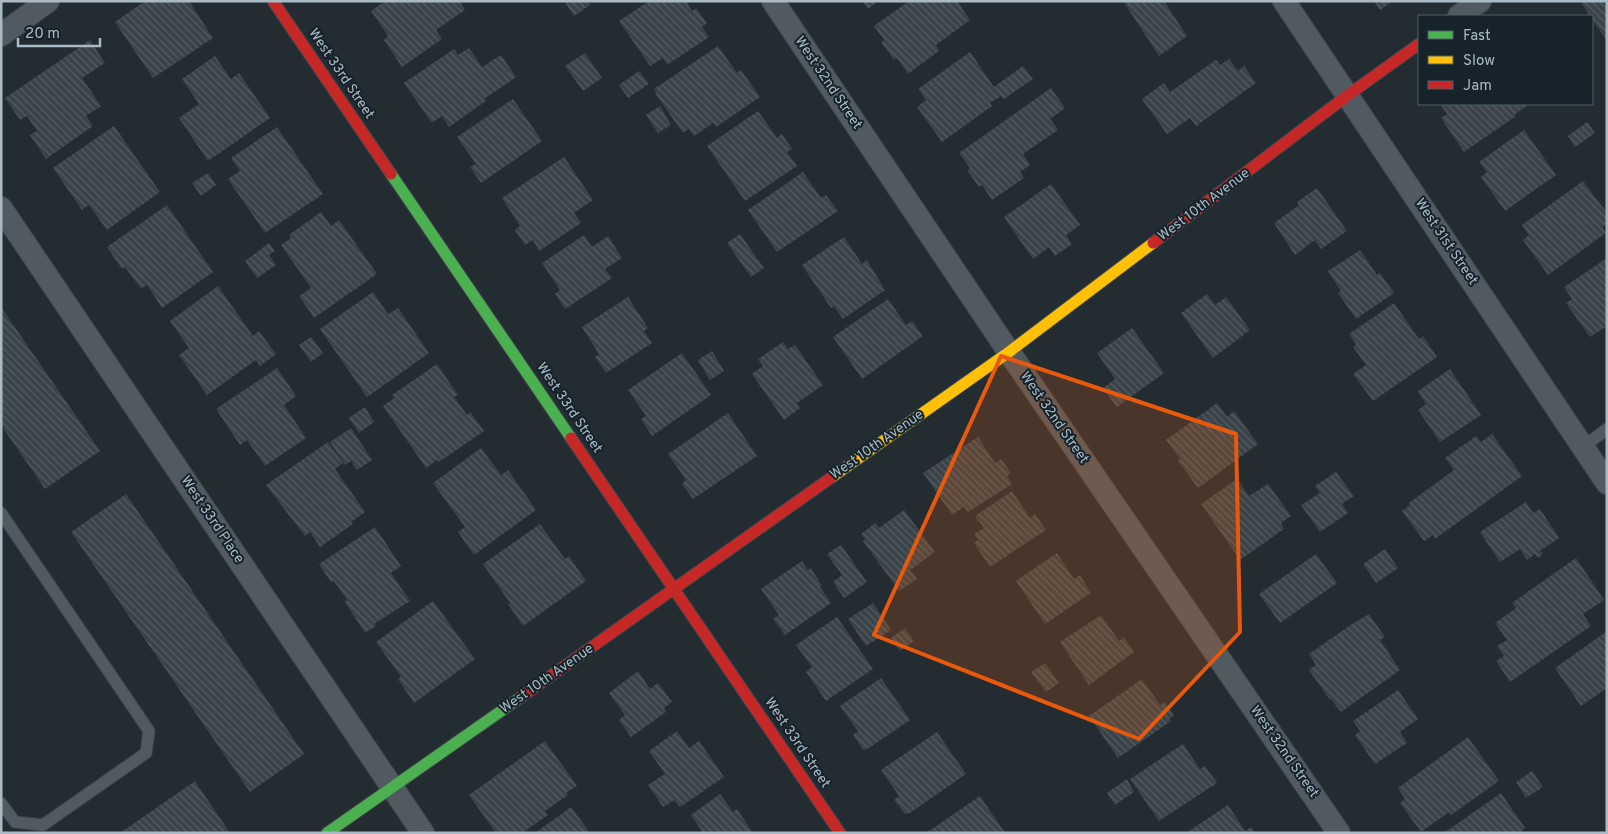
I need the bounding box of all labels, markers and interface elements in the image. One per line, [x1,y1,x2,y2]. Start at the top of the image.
scale bar [18,15,100,47]
legend [1418,15,1593,105]
text: 20 m [25,25,60,44]
street label: West 33rd Street [304,25,378,123]
text: Fast [1463,27,1491,46]
street label: West 32nd Street [791,33,865,133]
text: Slow [1463,52,1495,71]
text: Jam [1463,77,1492,96]
street label: West 10th Avenue [1155,165,1253,245]
street label: West 31st Street [1411,195,1481,289]
street label: West 33rd Street [532,359,606,457]
street label: West 32nd Street [1016,369,1092,467]
street label: West 10th Avenue [827,406,927,484]
street label: West 33rd Place [177,473,247,567]
street label: West 10th Avenue [497,640,597,718]
street label: West 33rd Street [760,694,834,792]
street label: West 32nd Street [1246,703,1322,801]

